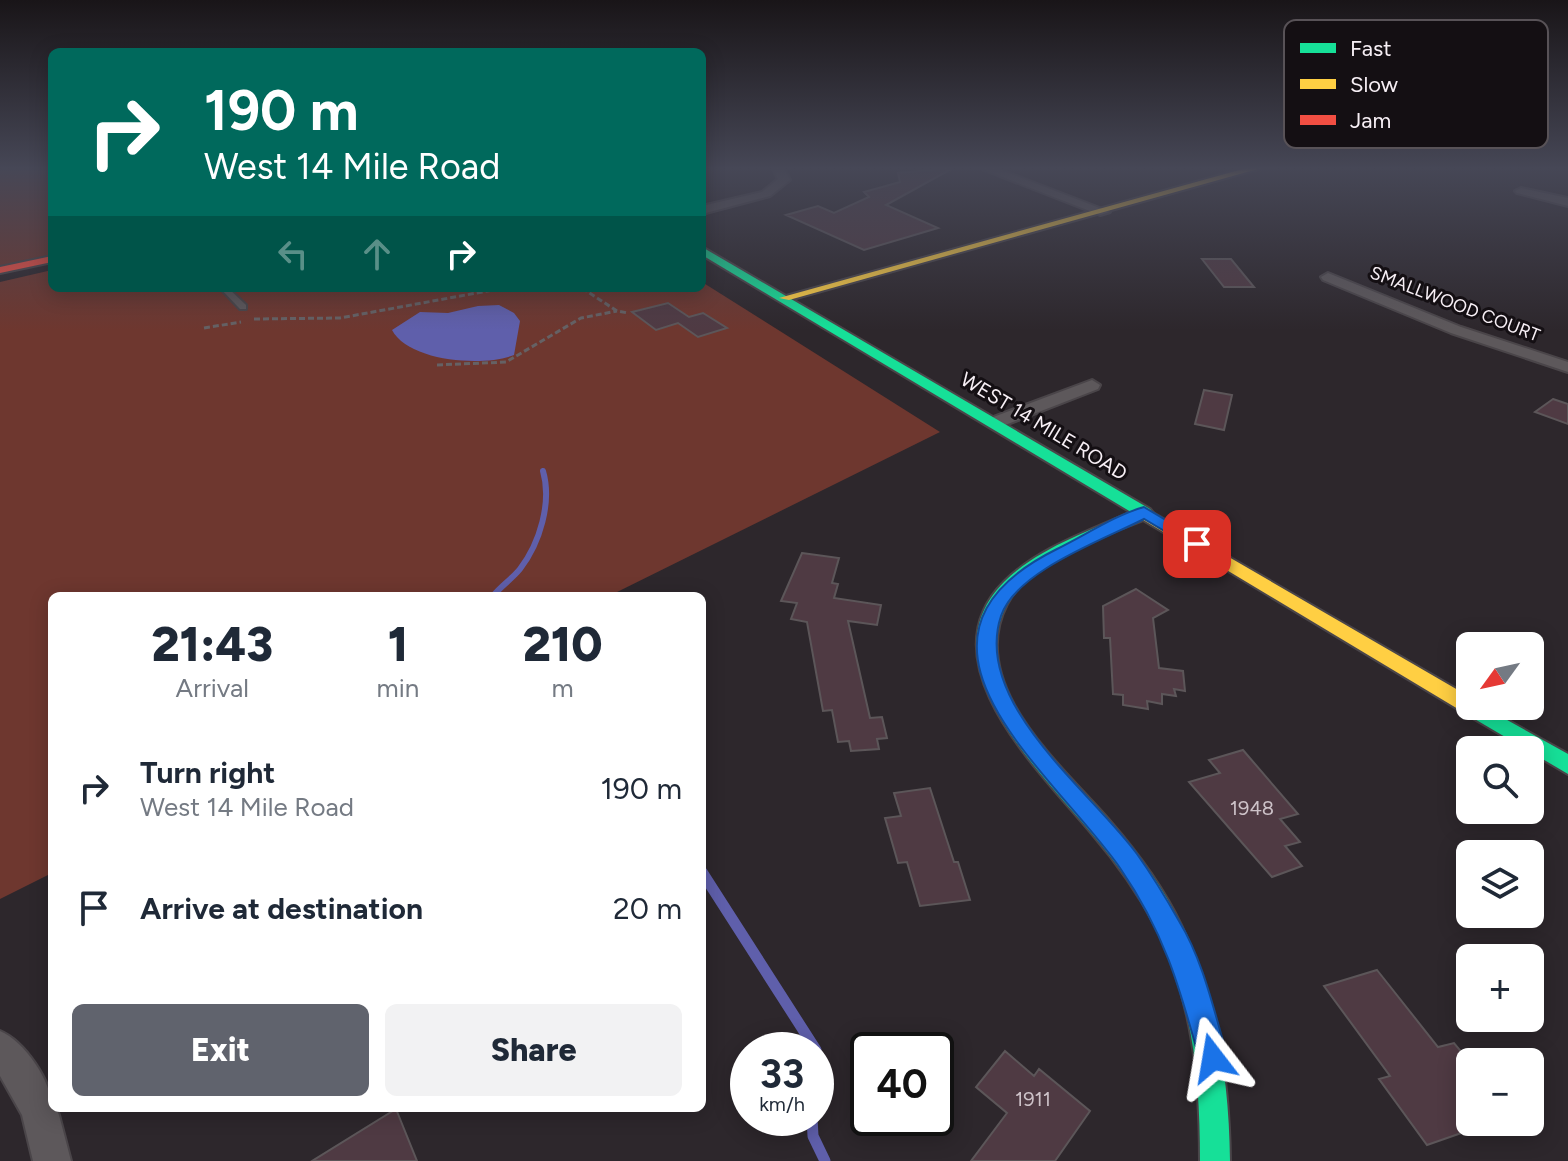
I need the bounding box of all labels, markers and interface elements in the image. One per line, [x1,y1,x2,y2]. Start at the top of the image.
legend [1284,20,1548,148]
text: Fast [1350,35,1392,62]
text: Slow [1350,71,1399,98]
text: 190 m [204,77,359,144]
icon: right [72,80,176,184]
text: Jam [1350,107,1391,134]
text: West 14 Mile Road [204,145,500,188]
icon: left [271,232,315,276]
icon: ahead [355,232,399,276]
icon: right [439,232,483,276]
street label: SMALLWOOD COURT [1367,261,1543,347]
street label: WEST 14 MILE ROAD [956,367,1132,485]
pin [1163,510,1231,578]
icon: arrive [1175,522,1219,566]
text: 21:43 [151,615,273,673]
text: 1 [388,615,408,673]
text: 210 [523,615,603,673]
north arrow [1456,632,1544,720]
map controls [1456,632,1544,1136]
text: Arrival [176,672,249,704]
text: min [377,672,419,704]
text: m [552,672,574,704]
button: search [1456,736,1544,824]
text: Turn right [140,754,275,791]
icon: right [72,766,116,810]
text: 190 m [600,770,682,807]
text: West 14 Mile Road [140,791,354,823]
house number: 1948 [1230,796,1274,820]
button: layers [1456,840,1544,928]
icon: arrive [72,886,116,930]
text: Arrive at destination [140,890,423,927]
text: 20 m [613,890,682,927]
button: + [1456,944,1544,1032]
button: Exit [72,1004,369,1096]
button: Share [385,1004,682,1096]
position arrow [1171,1016,1255,1100]
speed limit sign: 40 [850,1032,954,1136]
button: − [1456,1048,1544,1136]
text: 33 [760,1050,804,1098]
house number: 1911 [1015,1087,1051,1111]
text: km/h [759,1092,805,1116]

